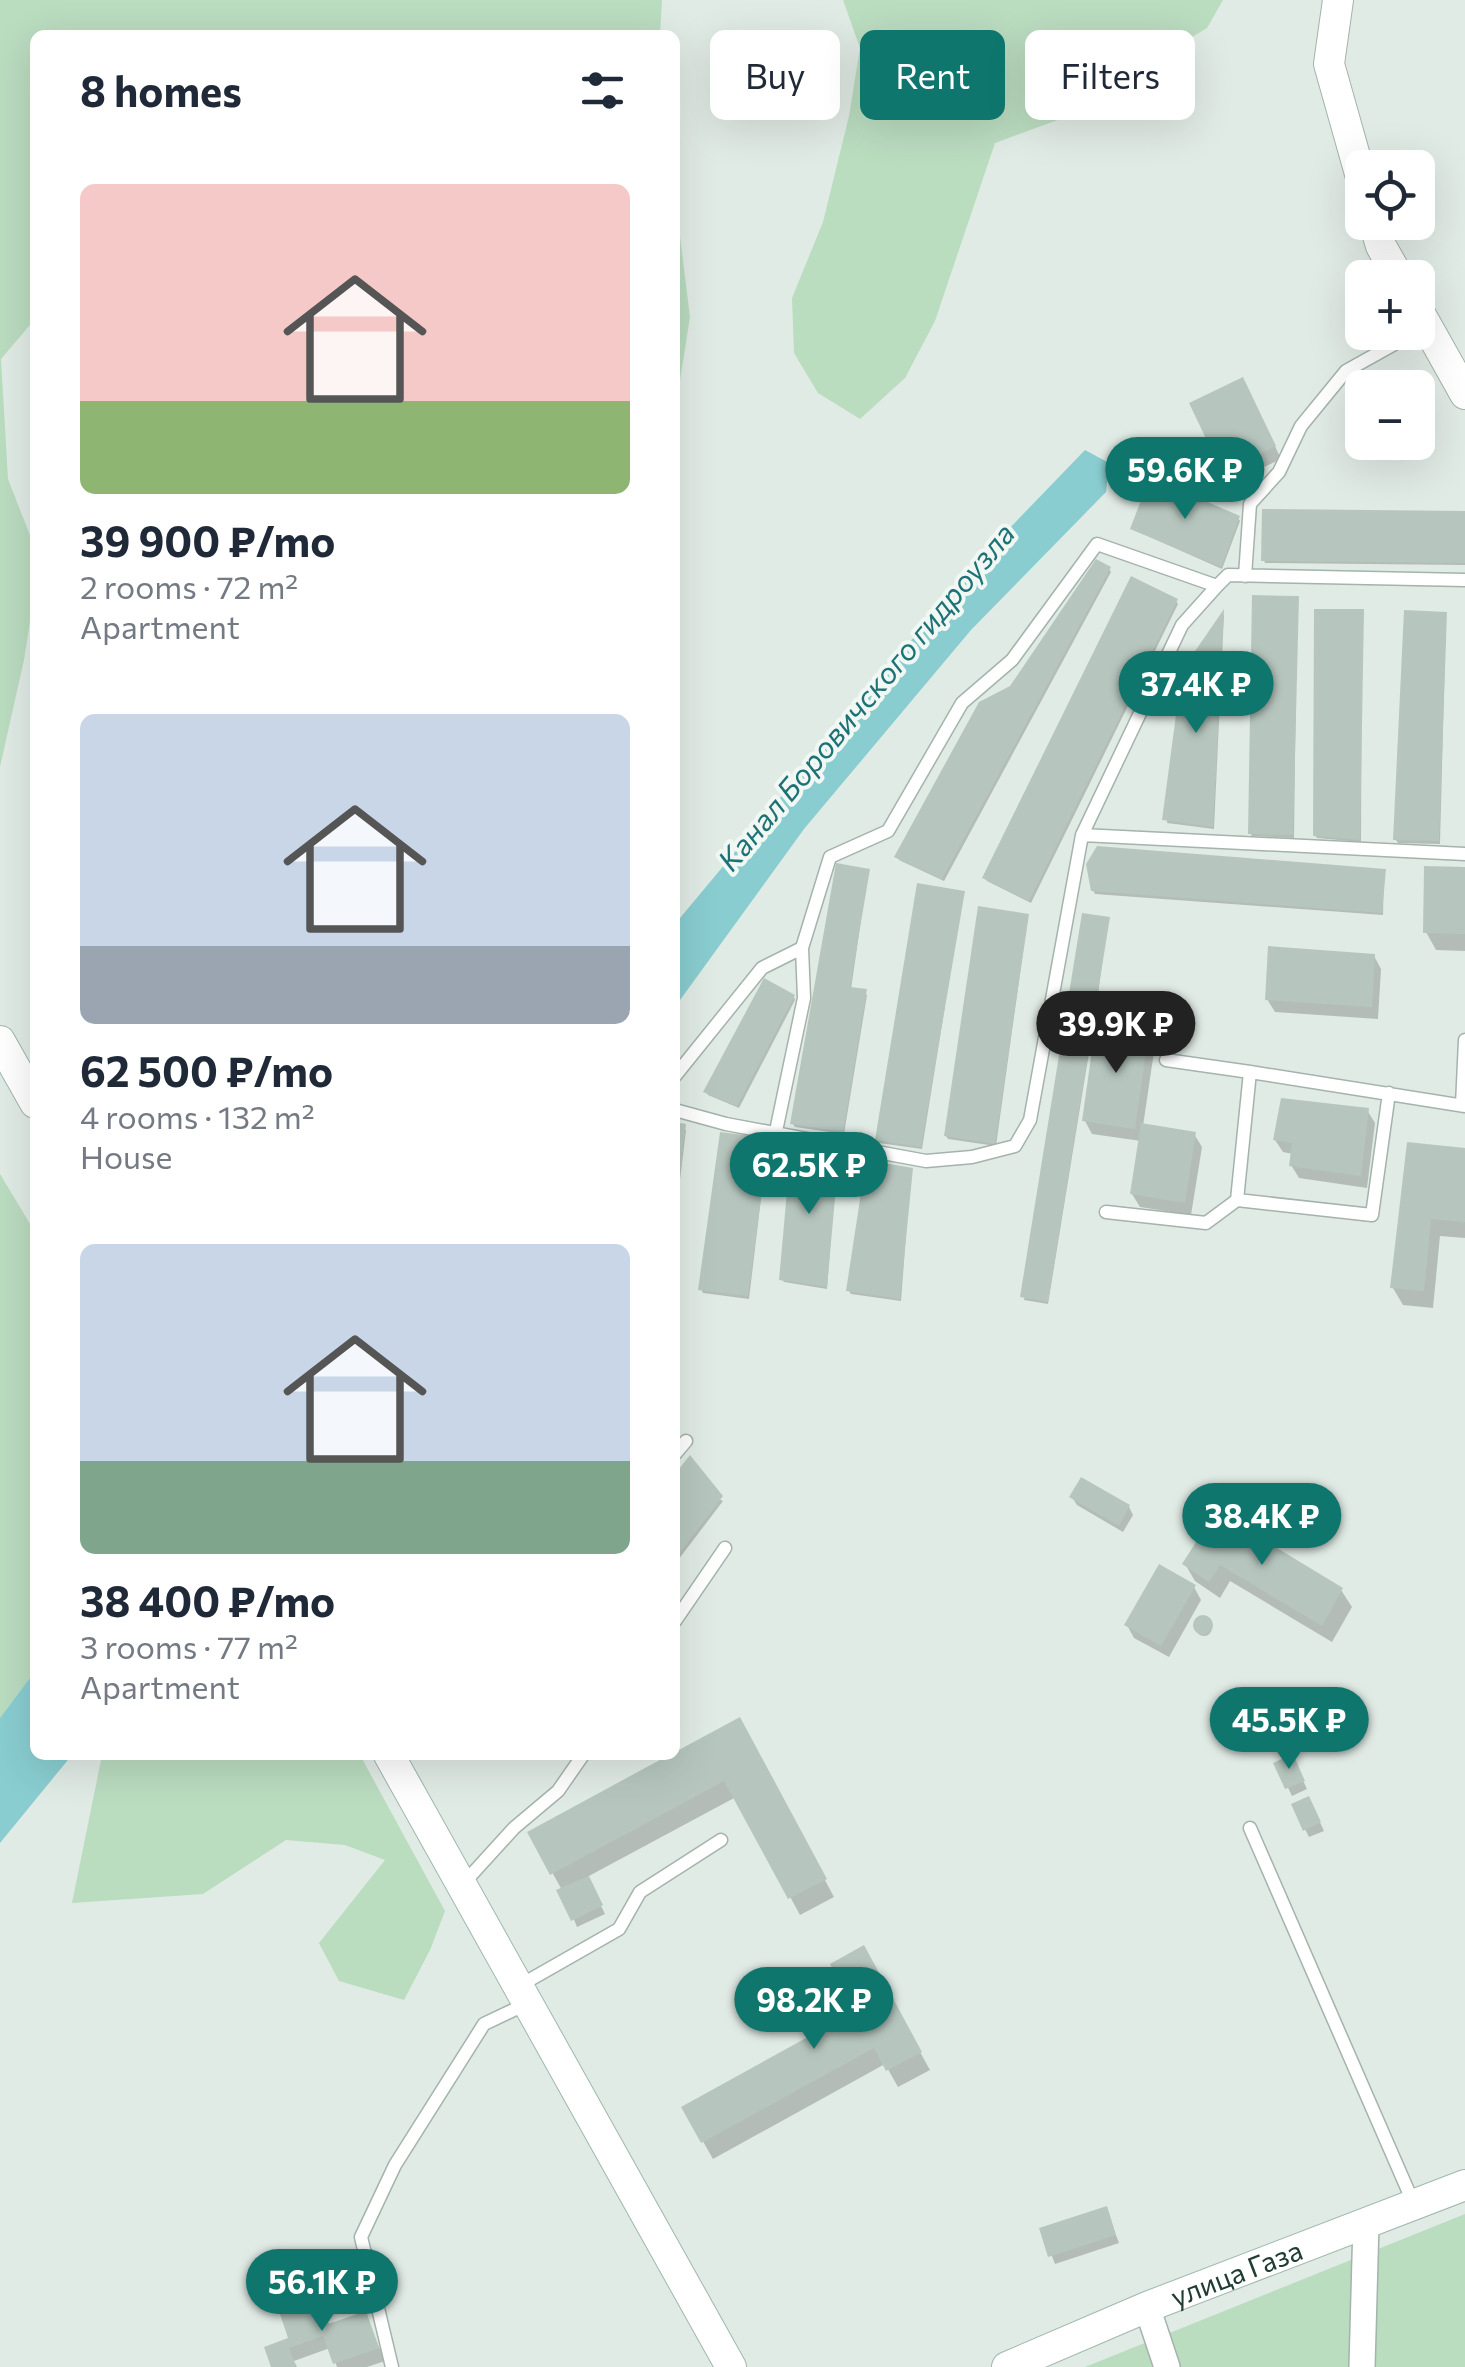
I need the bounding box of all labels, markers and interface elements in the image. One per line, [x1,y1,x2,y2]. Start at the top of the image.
chip: Buy [710,30,840,120]
chip: Rent [860,30,1005,120]
chip: Filters [1025,30,1195,120]
icon: filters [575,63,630,118]
text: 8 homes [80,64,242,116]
map controls [1345,150,1435,460]
button: locate [1345,150,1435,240]
icon: home [265,249,445,429]
button: + [1345,260,1435,350]
button: − [1345,370,1435,460]
pin: 59.6K ₽ [1093,437,1277,522]
text: 59.6K ₽ [1127,449,1243,489]
text: 39 900 ₽/mo [80,514,335,566]
water label: Канал Боровичского гидроузла [709,515,1021,877]
text: 2 rooms · 72 m² [80,566,298,606]
text: Apartment [80,606,240,646]
pin: 37.4K ₽ [1104,651,1288,736]
text: 37.4K ₽ [1141,663,1251,703]
icon: home [265,779,445,959]
pin: 39.9K ₽ [1024,991,1208,1076]
text: 39.9K ₽ [1058,1003,1174,1043]
text: 62 500 ₽/mo [80,1044,333,1096]
text: 4 rooms · 132 m² [80,1096,315,1136]
pin: 62.5K ₽ [717,1132,901,1217]
text: House [80,1136,172,1176]
text: 62.5K ₽ [752,1144,866,1184]
icon: home [265,1309,445,1489]
pin: 38.4K ₽ [1170,1483,1354,1568]
text: 38.4K ₽ [1204,1495,1320,1535]
text: 38 400 ₽/mo [80,1574,335,1626]
text: 3 rooms · 77 m² [80,1626,298,1666]
text: Apartment [80,1666,240,1706]
pin: 45.5K ₽ [1197,1687,1381,1772]
text: 45.5K ₽ [1232,1699,1346,1739]
pin: 98.2K ₽ [722,1967,906,2052]
text: 98.2K ₽ [756,1979,872,2019]
street label: улица Газа [1166,2232,1307,2313]
pin: 56.1K ₽ [230,2249,414,2334]
text: 56.1K ₽ [268,2261,376,2301]

